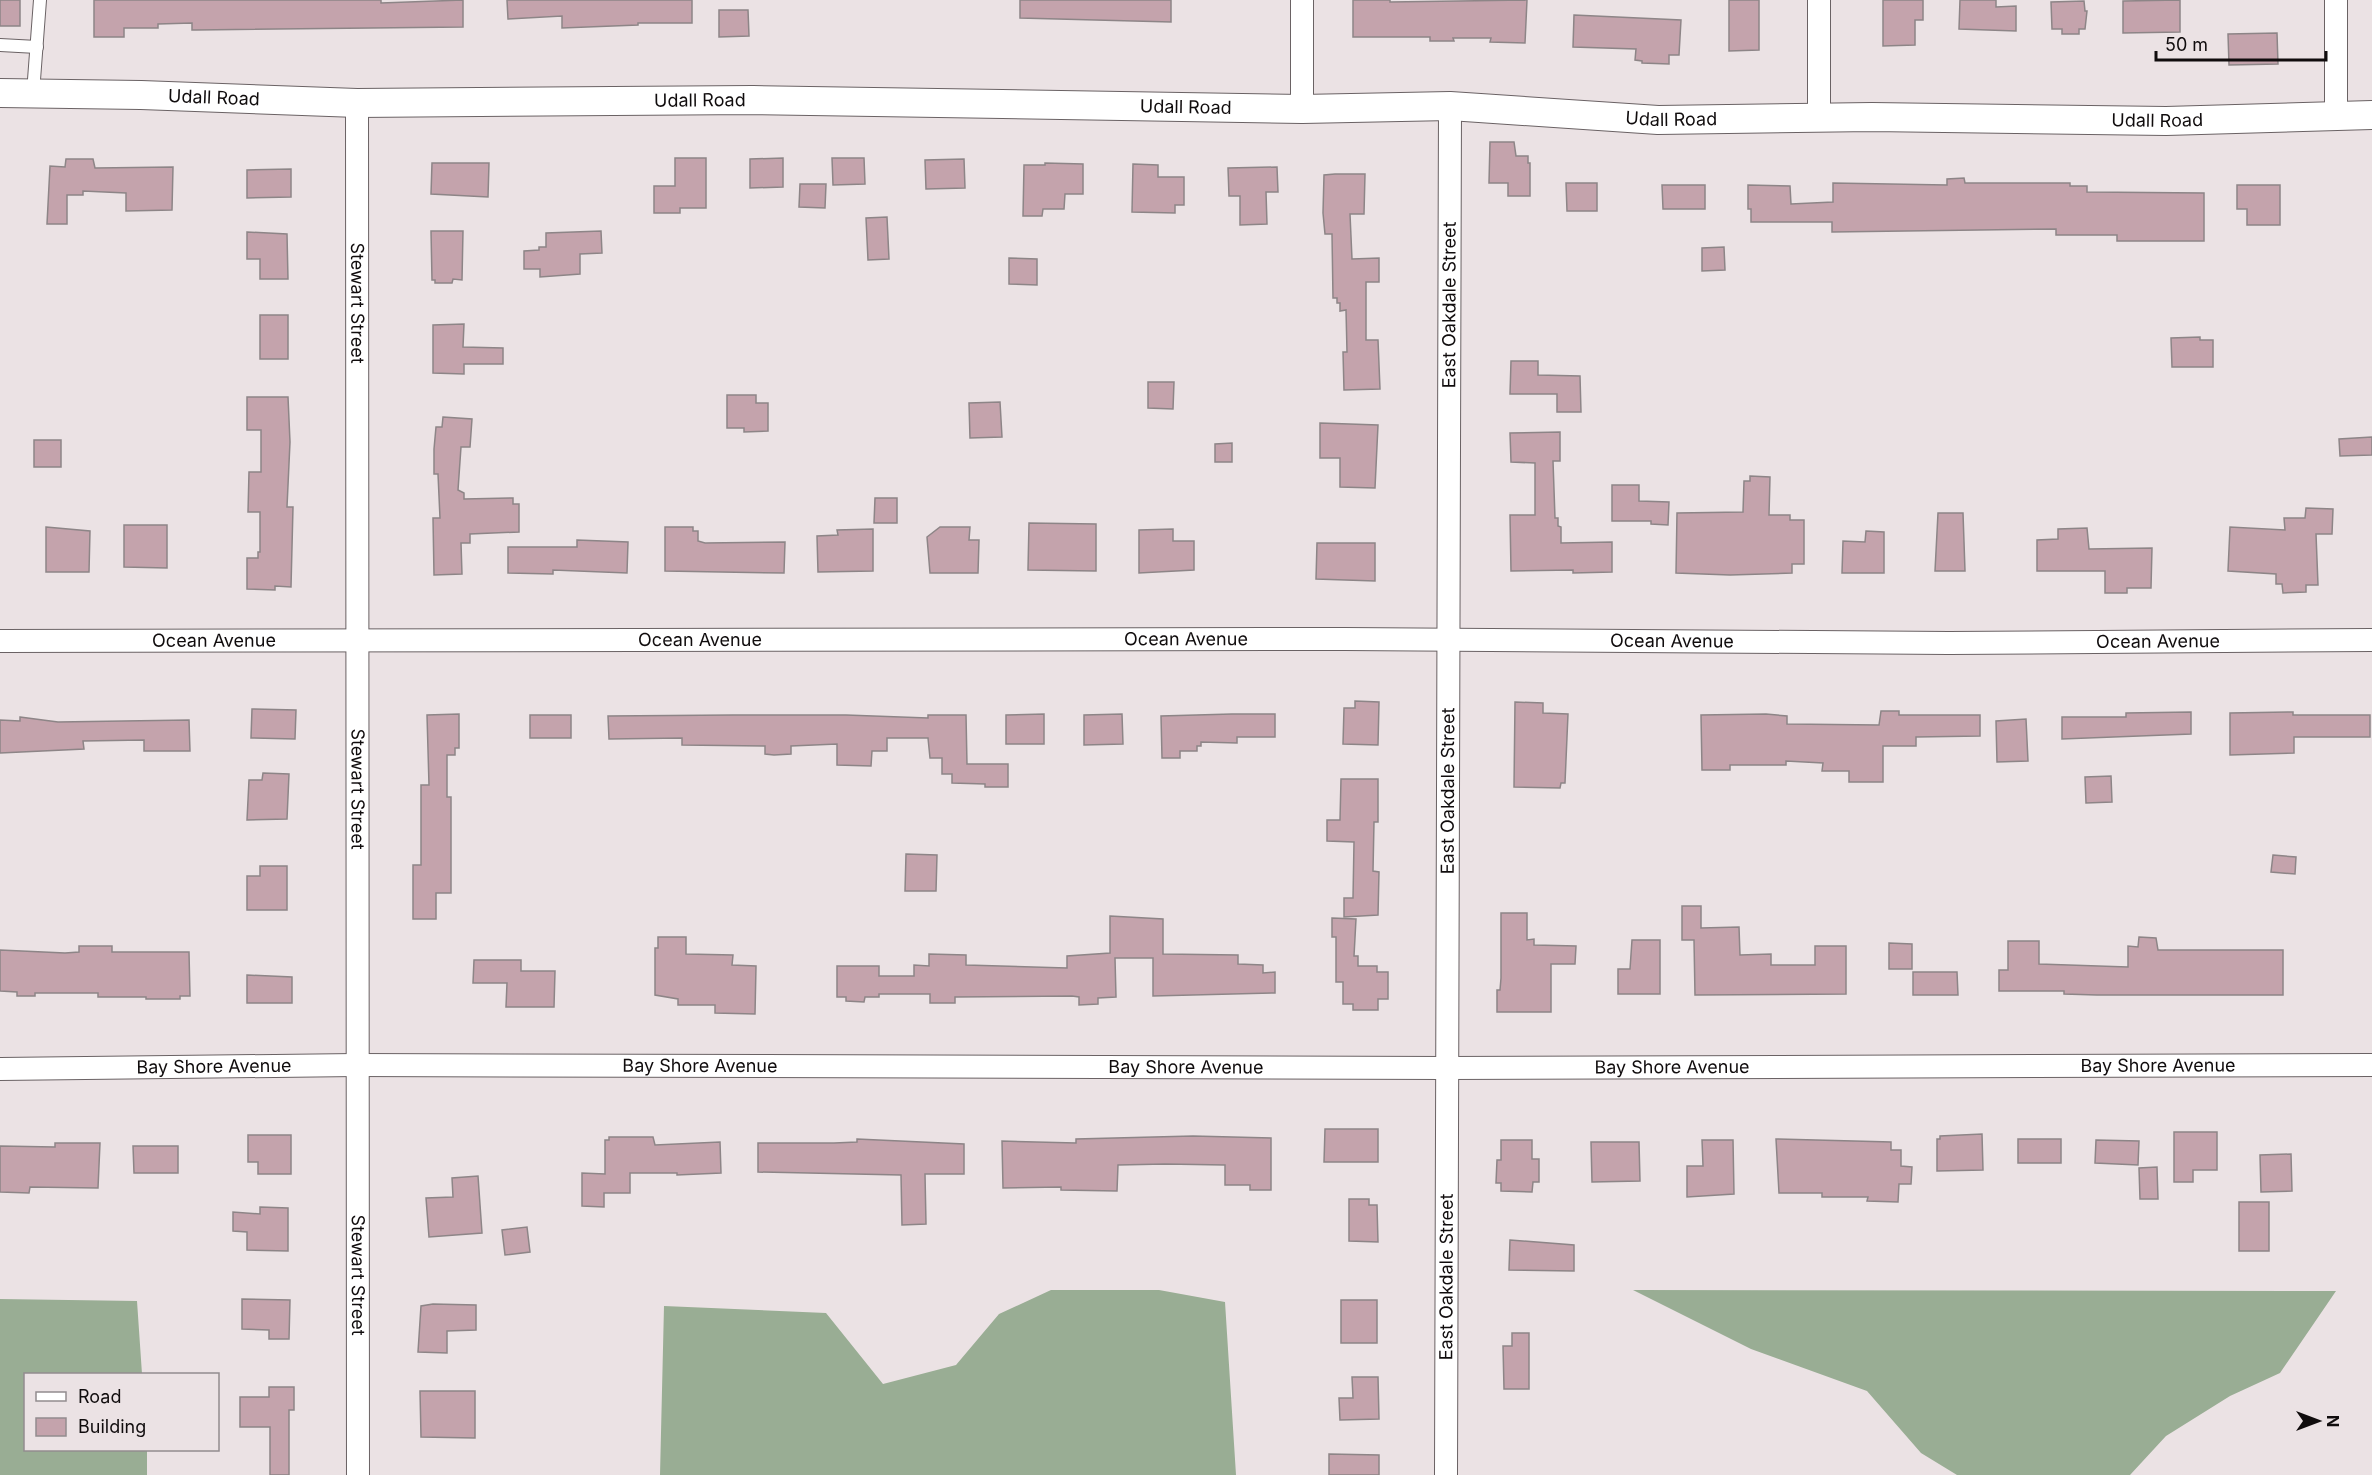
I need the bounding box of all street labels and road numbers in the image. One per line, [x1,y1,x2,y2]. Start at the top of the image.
street label: Udall Road [168,85,260,109]
street label: Udall Road [654,89,746,111]
street label: Udall Road [1140,95,1232,118]
street label: Udall Road [1625,107,1717,130]
street label: Udall Road [2111,109,2203,131]
street label: East Oakdale Street [1438,222,1460,388]
street label: Stewart Street [347,242,368,364]
street label: Ocean Avenue [1124,628,1248,649]
street label: Ocean Avenue [638,629,762,650]
street label: Ocean Avenue [152,630,276,651]
street label: Ocean Avenue [1610,630,1734,652]
street label: Ocean Avenue [2096,630,2220,652]
street label: East Oakdale Street [1437,708,1458,874]
street label: Stewart Street [347,728,369,850]
street label: Bay Shore Avenue [2080,1054,2236,1076]
street label: Bay Shore Avenue [136,1055,292,1077]
street label: Bay Shore Avenue [622,1055,778,1076]
street label: Bay Shore Avenue [1108,1056,1264,1077]
street label: Bay Shore Avenue [1594,1056,1750,1078]
street label: East Oakdale Street [1435,1194,1457,1360]
street label: Stewart Street [348,1214,369,1336]

